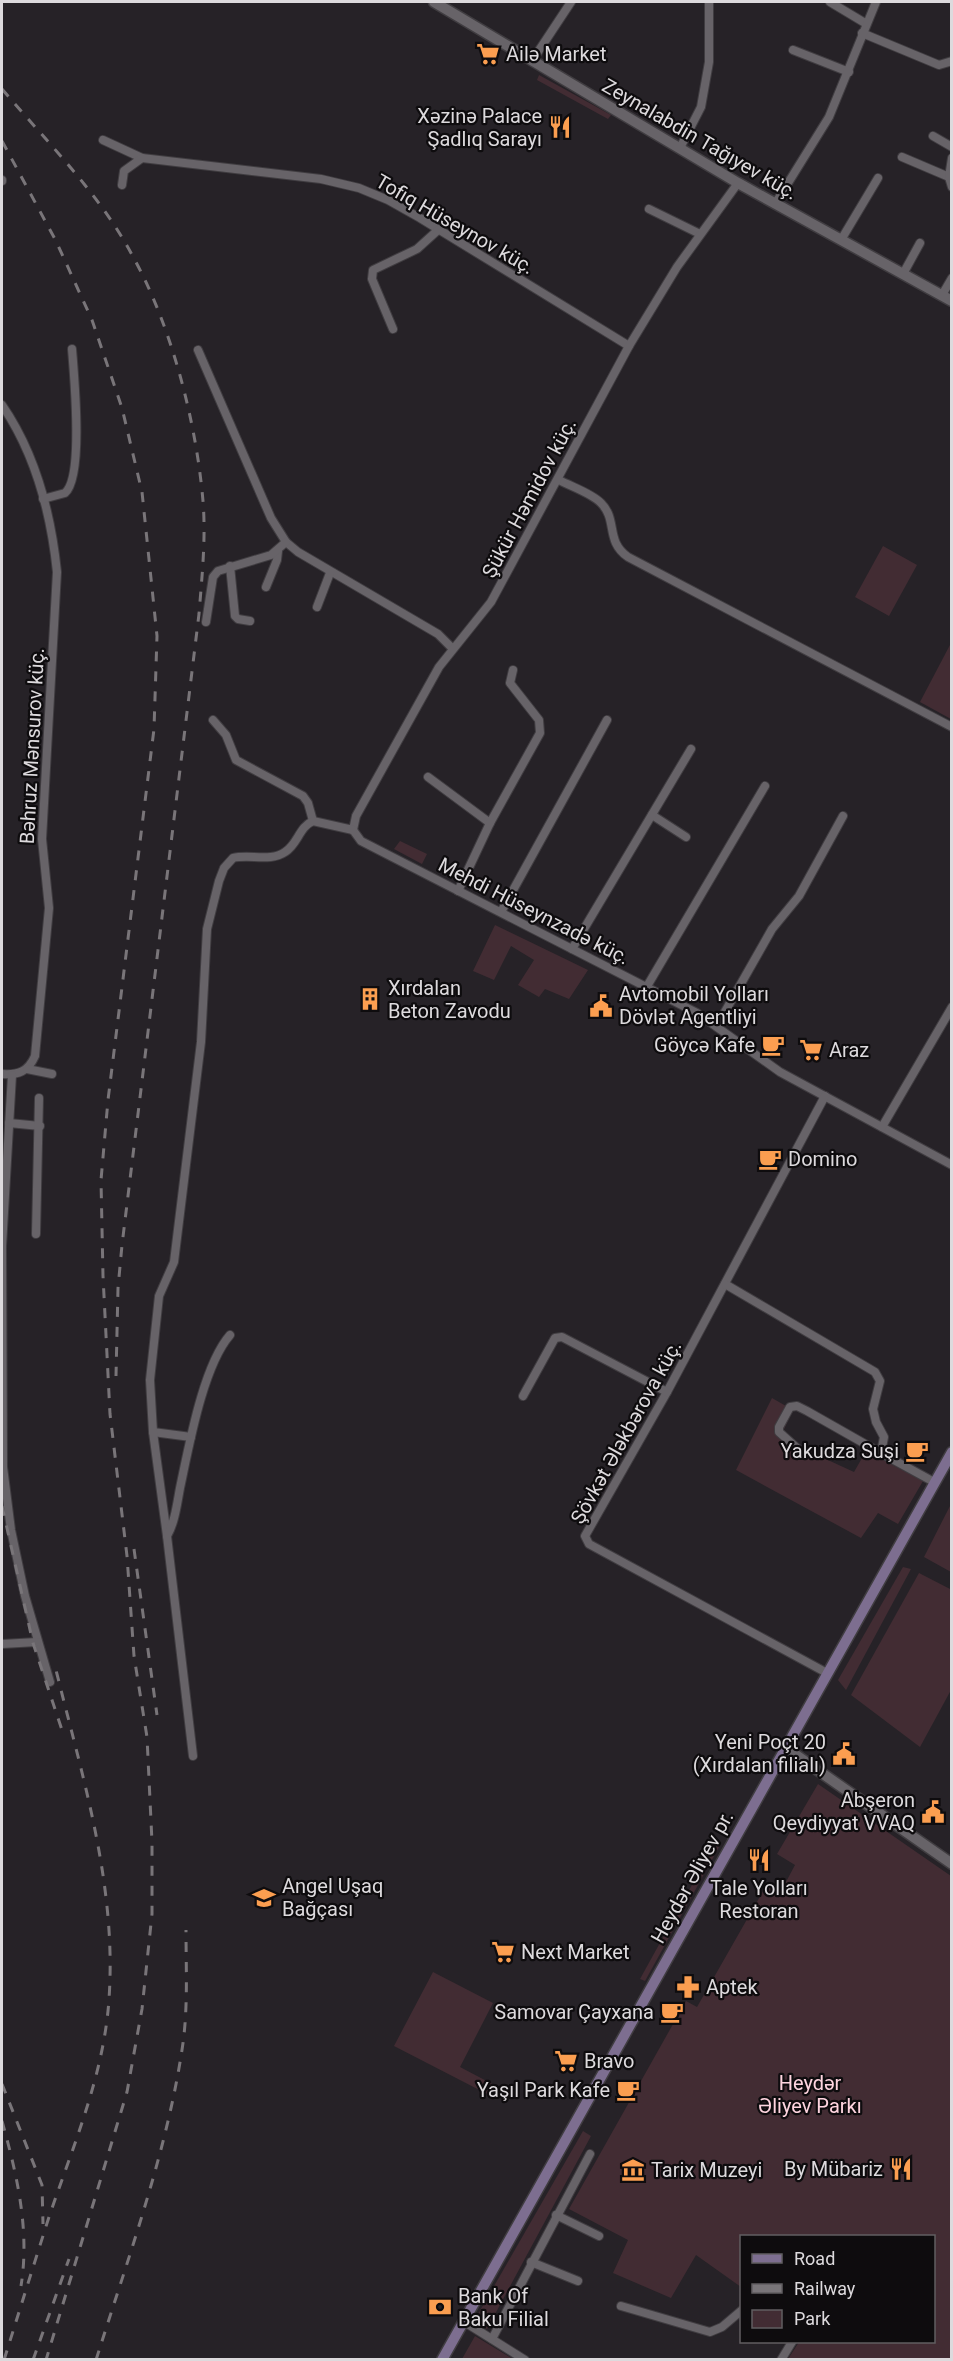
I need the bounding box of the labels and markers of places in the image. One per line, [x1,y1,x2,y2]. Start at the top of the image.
supermarket icon: Ailə Market [475,41,501,67]
place label: Ailə Market [506,42,607,66]
place label: Xәzinә Palace Şadlıq Sarayı [417,104,542,151]
restaurant icon: Xәzinә Palace Şadlıq Sarayı [547,114,573,140]
place label: Xırdalan Beton Zavodu [388,976,511,1023]
place label: Avtomobil Yolları Dövlət Agentliyi [619,982,769,1029]
building icon: Xırdalan Beton Zavodu [357,986,383,1012]
public building icon: Avtomobil Yolları Dövlət Agentliyi [588,993,614,1019]
cafe icon: Göycə Kafe [760,1032,786,1058]
place label: Göycə Kafe [654,1033,755,1057]
supermarket icon: Araz [798,1037,824,1063]
place label: Araz [829,1038,869,1062]
cafe icon: Domino [757,1146,783,1172]
place label: Domino [788,1147,857,1171]
cafe icon: Yakudza Suşi [904,1438,930,1464]
place label: Yakudza Suşi [781,1439,899,1463]
place label: Yeni Poçt 20 (Xırdalan filialı) [693,1730,826,1777]
public building icon: Yeni Poçt 20 (Xırdalan filialı) [831,1741,857,1767]
place label: Abşeron Qeydiyyat VVAQ [773,1788,915,1835]
public building icon: Abşeron Qeydiyyat VVAQ [920,1799,946,1825]
restaurant icon: Tale Yolları Restoran [746,1847,772,1873]
place label: Angel Uşaq Bağçası [282,1874,383,1921]
place label: Tale Yolları Restoran [710,1876,808,1923]
school or university icon: Angel Uşaq Bağçası [251,1885,277,1911]
supermarket icon: Next Market [490,1939,516,1965]
place label: Next Market [521,1940,630,1964]
pharmacy icon: Aptek [675,1974,701,2000]
place label: Aptek [706,1975,758,1999]
cafe icon: Samovar Çayxana [659,1999,685,2025]
place label: Samovar Çayxana [494,2000,654,2024]
supermarket icon: Bravo [553,2048,579,2074]
place label: Bravo [584,2049,635,2073]
cafe icon: Yaşıl Park Kafe [615,2077,641,2103]
place label: Yaşıl Park Kafe [477,2078,610,2102]
restaurant icon: By Mübariz [888,2156,914,2182]
museum icon: Tarix Muzeyi [620,2157,646,2183]
place label: By Mübariz [784,2157,883,2181]
place label: Tarix Muzeyi [651,2158,762,2182]
place label: Bank Of Baku Filial [458,2284,549,2331]
bank icon: Bank Of Baku Filial [427,2294,453,2320]

